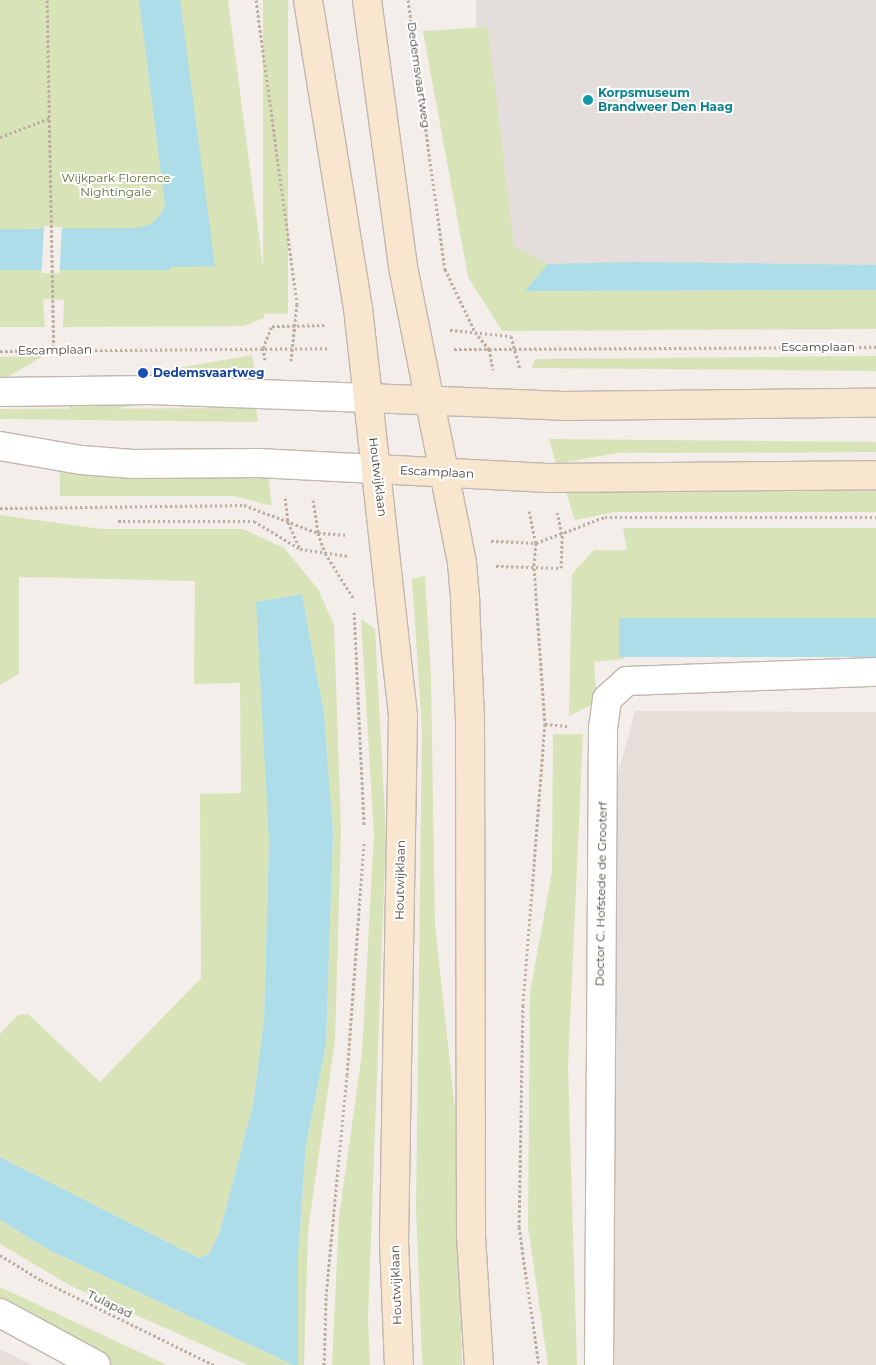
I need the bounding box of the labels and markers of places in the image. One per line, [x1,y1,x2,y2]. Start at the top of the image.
place label: Korpsmuseum Brandweer Den Haag [598,86,733,114]
marker: Korpsmuseum Brandweer Den Haag [582,94,594,106]
place label: Dedemsvaartweg [153,366,264,380]
marker: Dedemsvaartweg [137,367,149,379]

